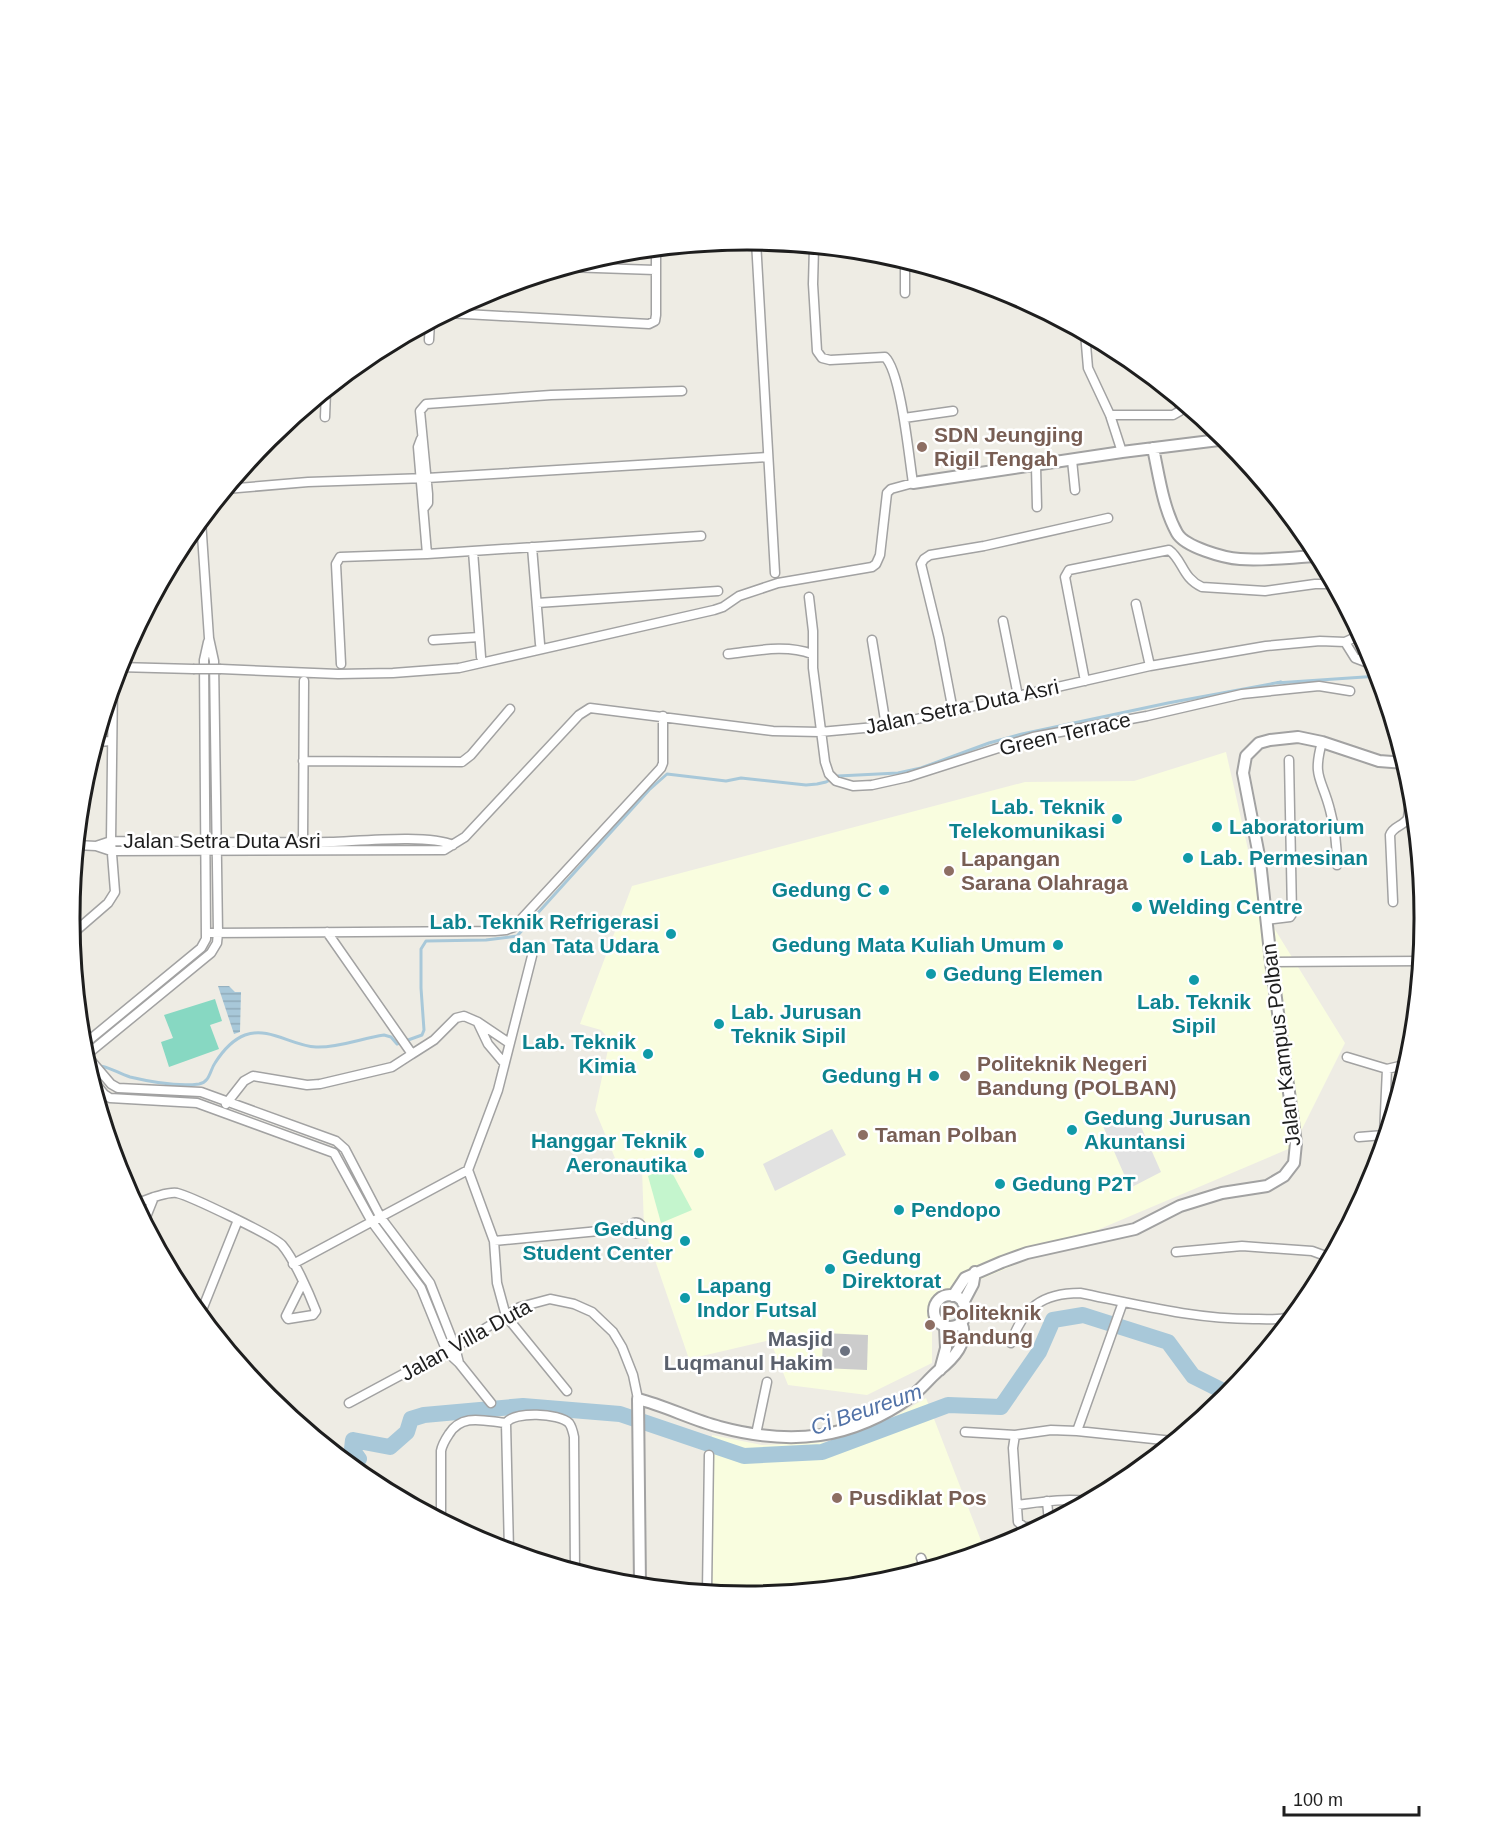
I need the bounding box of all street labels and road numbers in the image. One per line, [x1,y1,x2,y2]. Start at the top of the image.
street label: Jalan Setra Duta Asri [863,675,1061,738]
street label: Green Terrace [997,707,1133,760]
street label: Jalan Setra Duta Asri [123,829,321,852]
street label: Jalan Kampus Polban [1257,942,1304,1148]
street label: Jalan Villa Duta [397,1294,535,1385]

